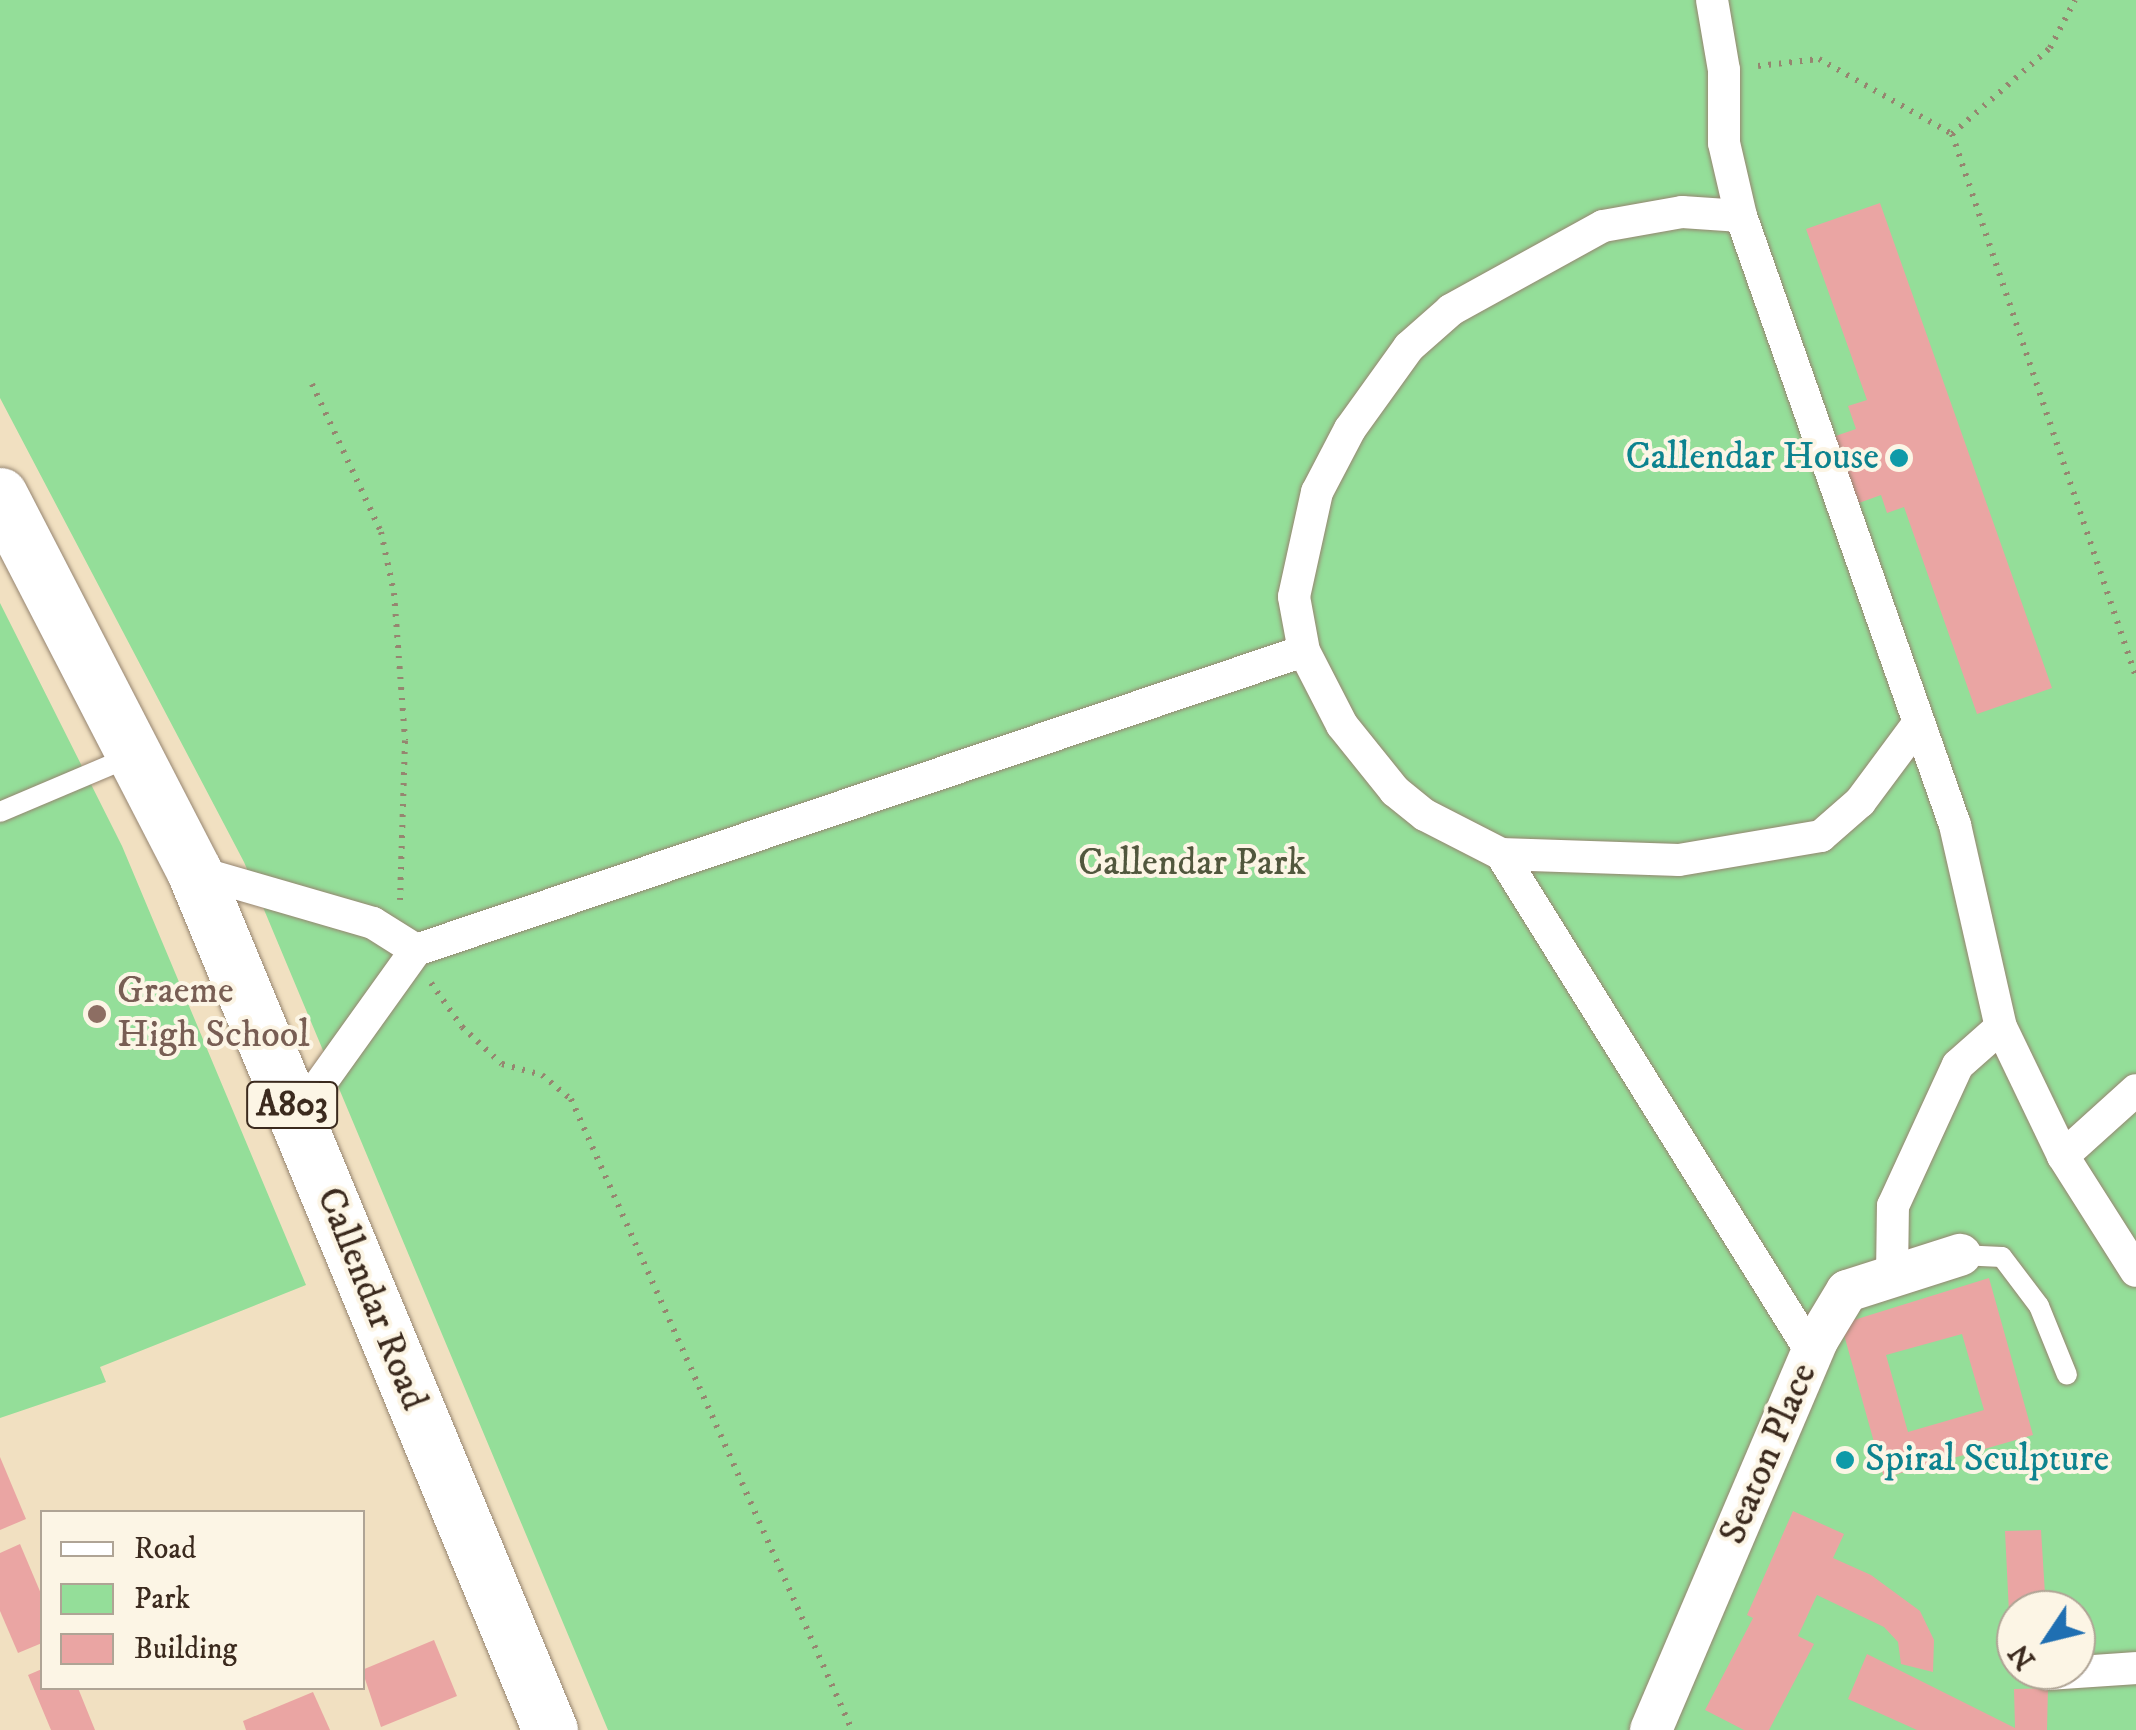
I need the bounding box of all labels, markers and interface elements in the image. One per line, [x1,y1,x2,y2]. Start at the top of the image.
place label: Callendar House [1625,435,1879,481]
marker: Callendar House [1888,447,1910,469]
park label: Callendar Park [1078,841,1306,887]
place label: Graeme High School [117,969,310,1058]
marker: Graeme High School [86,1003,108,1025]
road number: A803 [244,1075,340,1135]
street label: Callendar Road [306,1181,436,1417]
street label: Seaton Place [1711,1357,1827,1551]
place label: Spiral Sculpture [1865,1437,2109,1483]
marker: Spiral Sculpture [1834,1449,1856,1471]
legend [40,1510,365,1690]
text: Road [134,1531,196,1568]
text: Park [134,1581,190,1618]
north arrow [1996,1590,2096,1690]
text: Building [134,1631,237,1668]
text: N [2002,1637,2044,1676]

